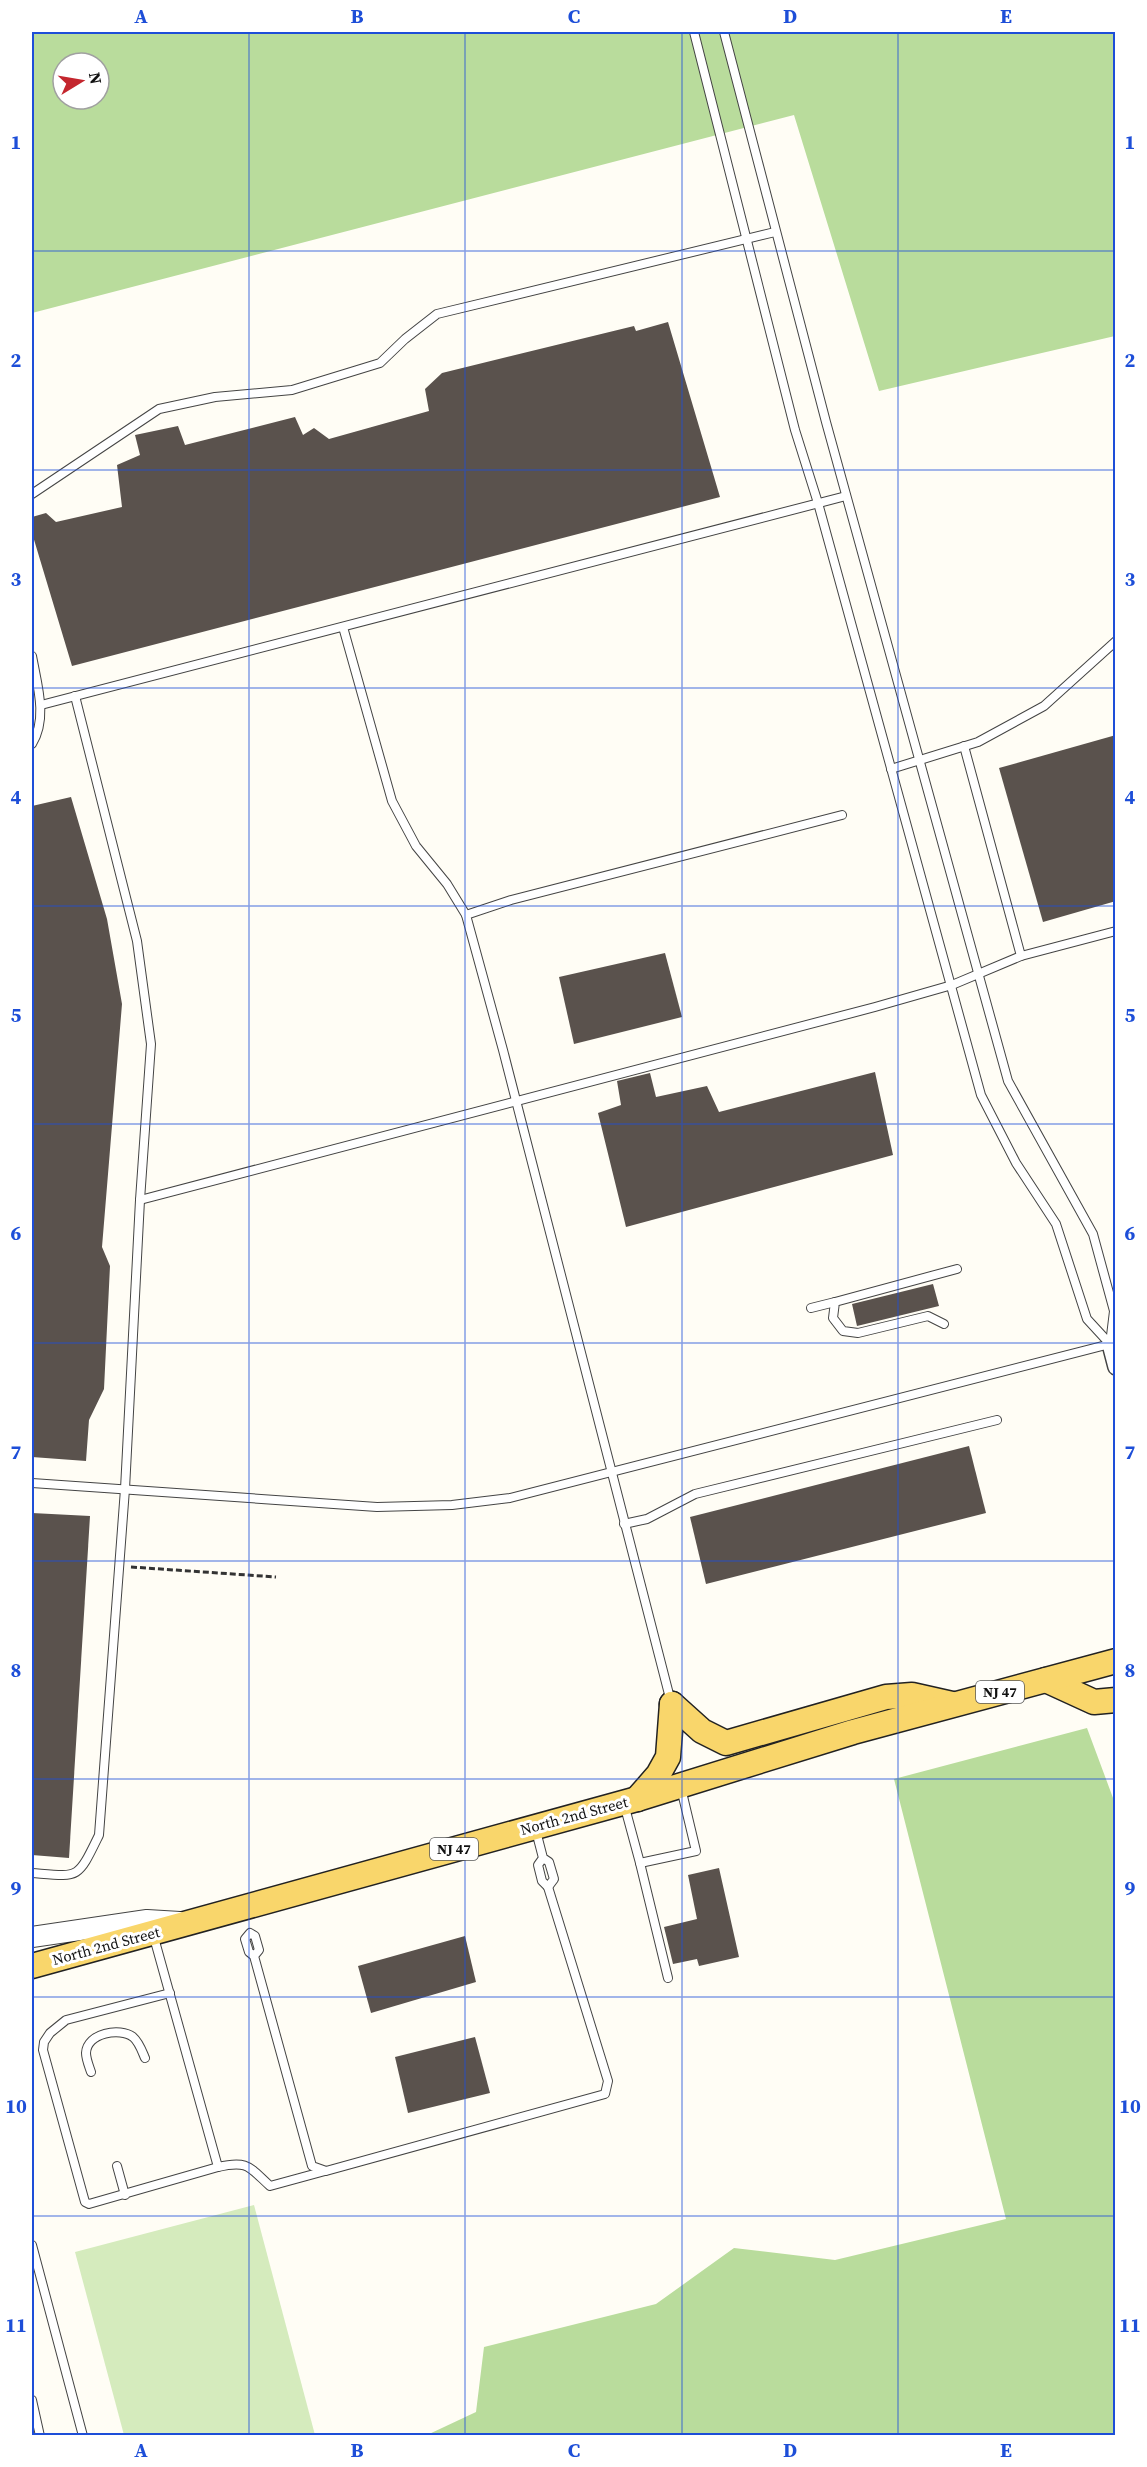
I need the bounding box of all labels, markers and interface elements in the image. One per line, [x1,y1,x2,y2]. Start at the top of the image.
text: A [134,2,148,30]
text: B [350,2,364,30]
text: C [568,2,580,30]
text: D [783,2,797,30]
text: E [1000,2,1012,30]
north arrow [51,51,111,111]
text: N [84,70,108,86]
text: 1 [11,128,21,156]
text: 1 [1125,128,1135,156]
text: 2 [11,346,22,374]
text: 2 [1125,346,1136,374]
text: 3 [11,565,22,593]
text: 3 [1125,565,1136,593]
text: 4 [11,783,22,811]
text: 4 [1125,783,1136,811]
text: 5 [11,1001,22,1029]
text: 5 [1125,1001,1136,1029]
text: 6 [11,1219,22,1247]
text: 6 [1125,1219,1136,1247]
text: 7 [11,1438,22,1466]
text: 7 [1125,1438,1136,1466]
text: 8 [11,1656,21,1684]
text: 8 [1125,1656,1135,1684]
road number: NJ 47 [976,1681,1024,1703]
street label: North 2nd Street [518,1791,630,1840]
road number: NJ 47 [430,1838,478,1860]
text: 9 [11,1874,22,1902]
text: 9 [1125,1874,1136,1902]
street label: North 2nd Street [50,1921,162,1970]
text: 10 [5,2092,27,2120]
text: 10 [1119,2092,1141,2120]
text: 11 [5,2311,27,2339]
text: 11 [1119,2311,1141,2339]
text: A [134,2436,148,2464]
text: B [350,2436,364,2464]
text: C [568,2436,580,2464]
text: D [783,2436,797,2464]
text: E [1000,2436,1012,2464]

